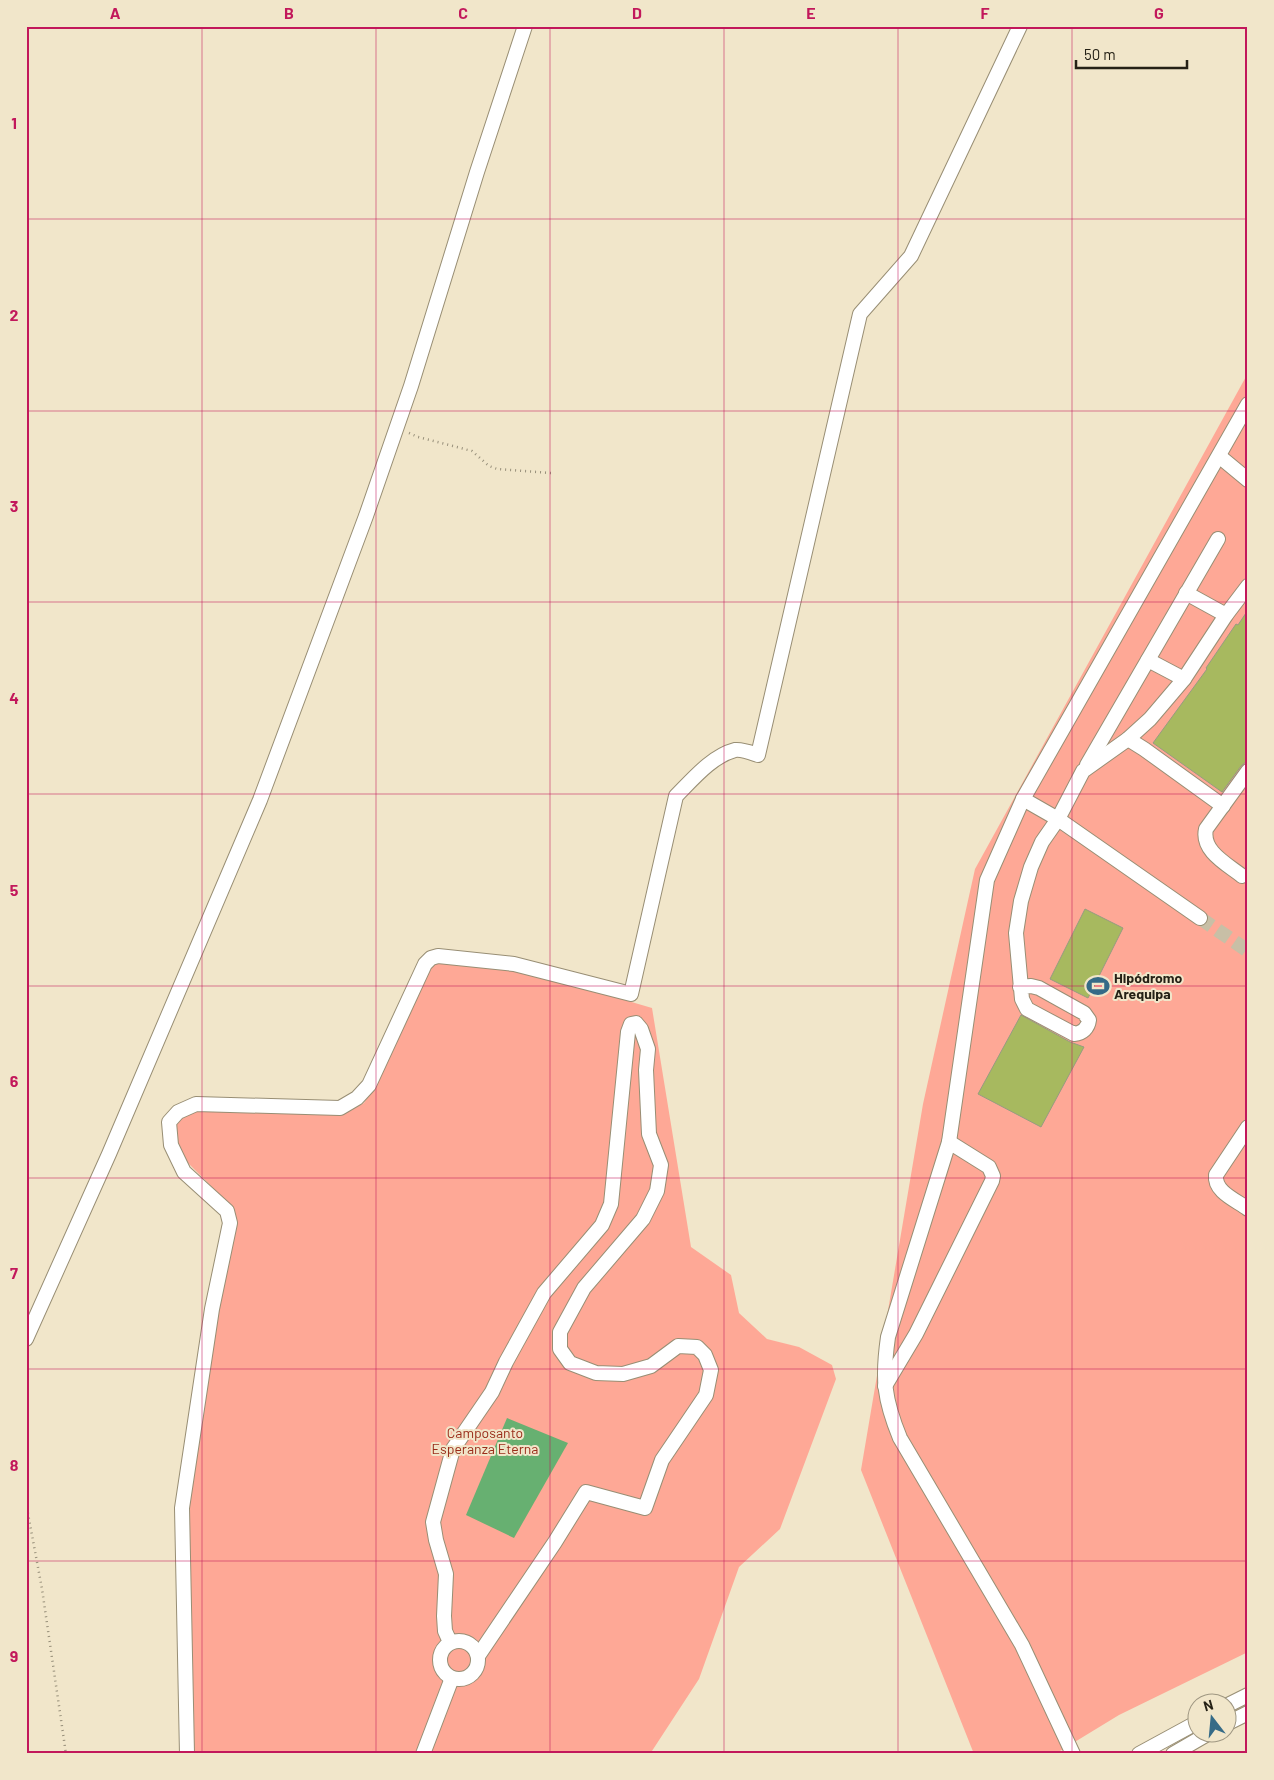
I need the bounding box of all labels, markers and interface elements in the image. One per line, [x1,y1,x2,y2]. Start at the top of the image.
text: A [110,3,121,22]
text: B [284,3,294,22]
text: C [458,3,468,22]
text: D [632,3,642,22]
text: E [806,3,816,22]
text: F [981,3,990,22]
text: G [1154,3,1164,22]
scale bar [1076,38,1188,70]
text: 50 m [1084,45,1116,63]
text: 1 [11,113,17,132]
text: 2 [10,305,19,324]
text: 3 [10,496,18,515]
text: 4 [9,688,19,707]
text: 5 [10,880,19,899]
place label: Hipódromo Arequipa [1114,969,1183,1002]
sports icon: Hipódromo Arequipa [1085,973,1111,999]
text: 6 [10,1071,19,1090]
text: 7 [10,1263,18,1282]
park label: Camposanto Esperanza Eterna [432,1424,538,1457]
text: 8 [10,1455,19,1474]
text: 9 [10,1646,18,1665]
north arrow [1186,1692,1236,1742]
text: N [1201,1696,1215,1714]

